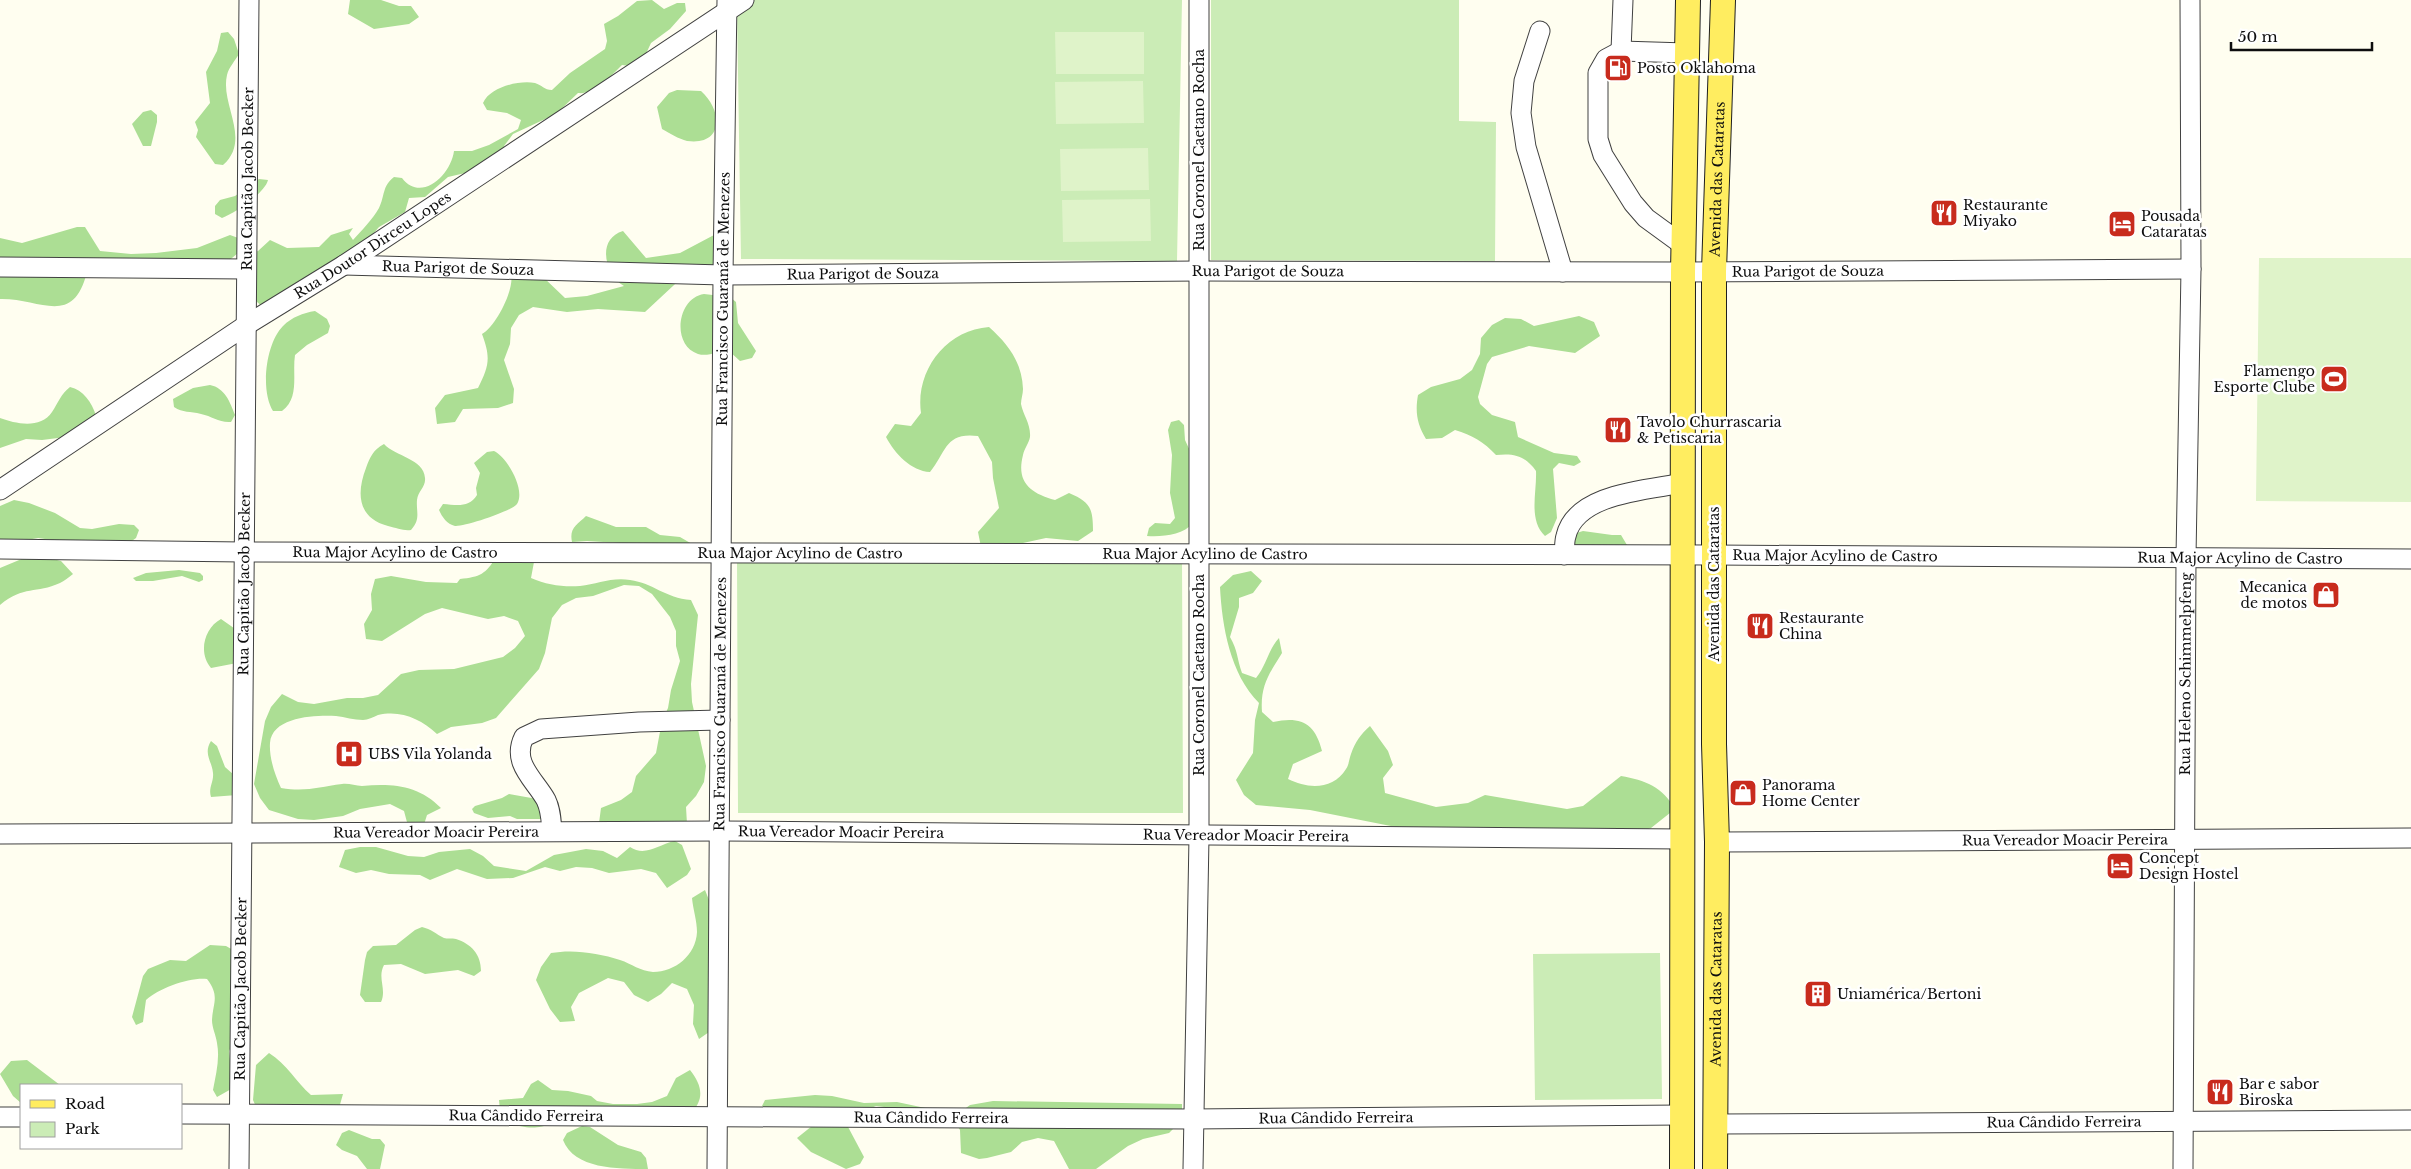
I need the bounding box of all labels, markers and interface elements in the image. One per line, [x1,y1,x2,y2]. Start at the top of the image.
scale bar [2231,20,2372,52]
text: 50 m [2238,27,2278,46]
street label: Rua Coronel Caetano Rocha [1190,49,1208,251]
fuel station icon: Posto Oklahoma [1603,53,1633,83]
place label: Posto Oklahoma [1637,59,1756,77]
street label: Rua Capitão Jacob Becker [238,87,257,271]
street label: Avenida das Cataratas [1705,101,1729,258]
street label: Rua Francisco Guaraná de Menezes [713,172,733,426]
street label: Rua Doutor Dirceu Lopes [291,187,455,303]
place label: Restaurante Miyako [1963,196,2048,230]
restaurant icon: Restaurante Miyako [1929,198,1959,228]
place label: Pousada Cataratas [2141,207,2207,241]
hotel icon: Pousada Cataratas [2107,209,2137,239]
street label: Rua Parigot de Souza [382,257,535,279]
street label: Rua Parigot de Souza [1192,262,1344,280]
street label: Rua Parigot de Souza [1732,262,1884,281]
street label: Rua Parigot de Souza [787,264,939,283]
place label: Flamengo Esporte Clube [2213,362,2315,396]
sports icon: Flamengo Esporte Clube [2319,364,2349,394]
place label: Tavolo Churrascaria & Petiscaria [1637,413,1782,447]
restaurant icon: Tavolo Churrascaria & Petiscaria [1603,415,1633,445]
street label: Rua Capitão Jacob Becker [234,492,254,676]
street label: Avenida das Cataratas [1705,506,1723,663]
street label: Rua Major Acylino de Castro [292,543,498,562]
street label: Rua Major Acylino de Castro [697,544,903,562]
street label: Rua Major Acylino de Castro [1102,545,1308,563]
street label: Rua Major Acylino de Castro [1732,546,1938,565]
street label: Rua Major Acylino de Castro [2137,548,2343,568]
street label: Rua Heleno Schimmelpfeng [2176,572,2195,776]
street label: Rua Coronel Caetano Rocha [1190,574,1208,776]
street label: Rua Francisco Guaraná de Menezes [710,577,730,831]
place label: Mecanica de motos [2239,578,2307,612]
shop icon: Mecanica de motos [2311,580,2341,610]
place label: Restaurante China [1779,609,1864,643]
restaurant icon: Restaurante China [1745,611,1775,641]
hospital icon: UBS Vila Yolanda [334,739,364,769]
place label: UBS Vila Yolanda [368,745,492,763]
place label: Panorama Home Center [1762,776,1860,810]
shop icon: Panorama Home Center [1728,778,1758,808]
street label: Rua Vereador Moacir Pereira [738,822,944,842]
street label: Rua Vereador Moacir Pereira [333,823,539,842]
street label: Rua Vereador Moacir Pereira [1143,826,1349,845]
street label: Rua Vereador Moacir Pereira [1962,830,2168,850]
place label: Concept Design Hostel [2139,849,2239,883]
hotel icon: Concept Design Hostel [2105,851,2135,881]
street label: Rua Capitão Jacob Becker [231,897,250,1081]
street label: Avenida das Cataratas [1707,911,1726,1068]
building icon: Uniamérica/Bertoni [1803,979,1833,1009]
place label: Uniamérica/Bertoni [1837,985,1982,1003]
place label: Bar e sabor Biroska [2239,1075,2319,1109]
restaurant icon: Bar e sabor Biroska [2205,1077,2235,1107]
legend [20,1084,182,1149]
text: Road [65,1094,105,1113]
street label: Rua Cândido Ferreira [448,1106,604,1125]
street label: Rua Cândido Ferreira [853,1108,1009,1127]
street label: Rua Cândido Ferreira [1258,1108,1414,1127]
street label: Rua Cândido Ferreira [1986,1113,2142,1131]
text: Park [65,1119,101,1138]

